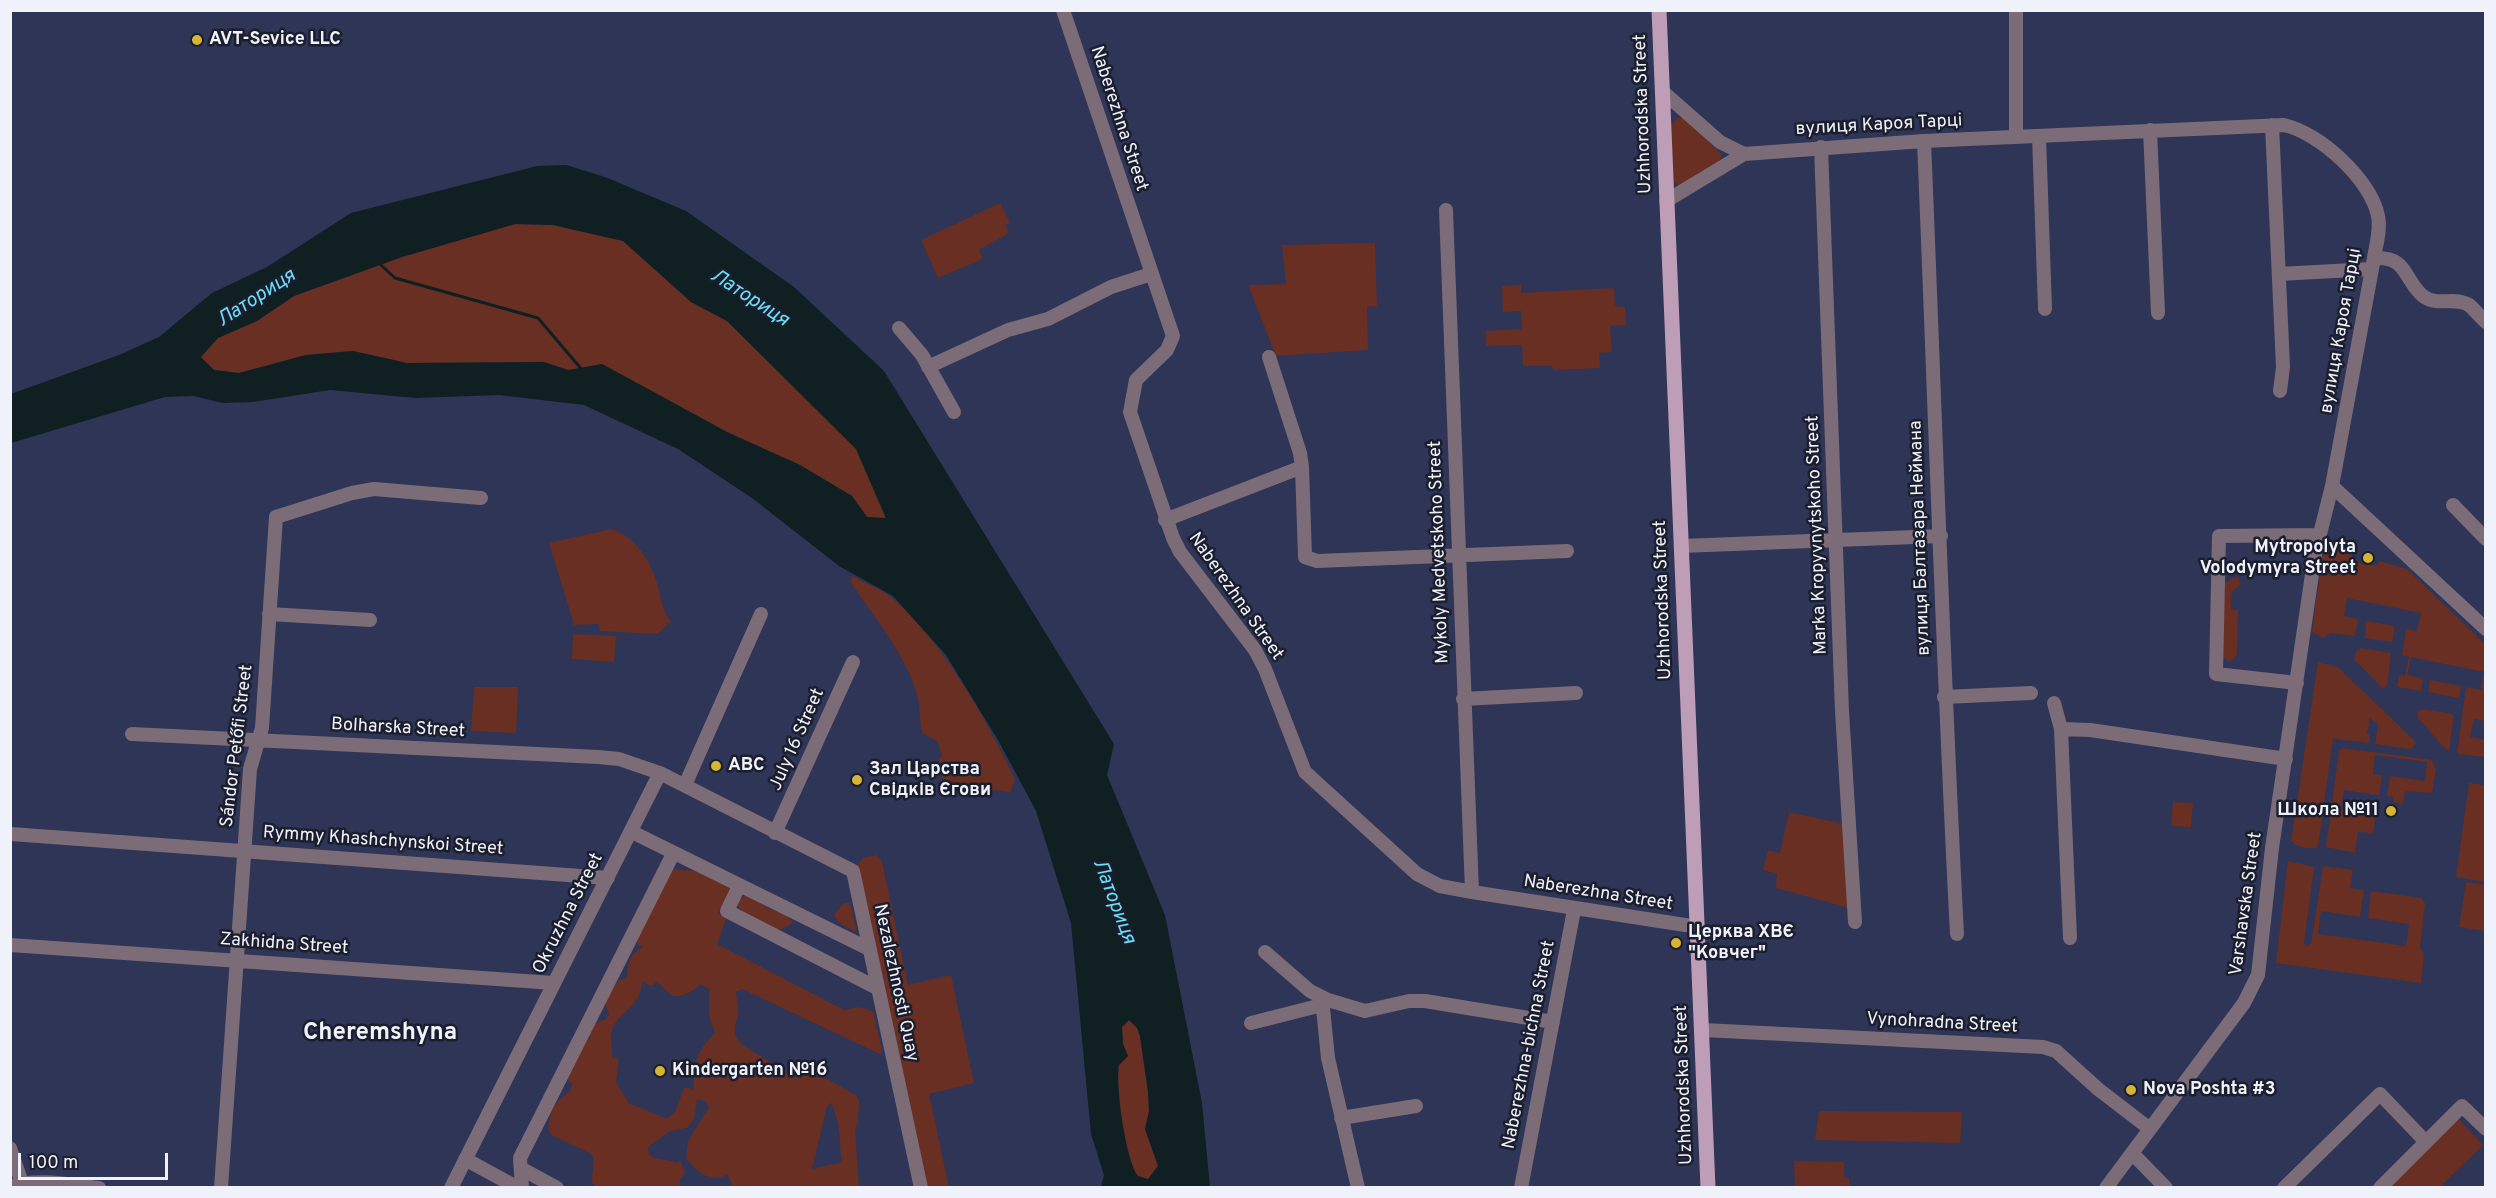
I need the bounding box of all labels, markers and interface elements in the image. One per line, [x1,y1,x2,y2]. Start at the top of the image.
place label: AVT-Sevice LLC [209,29,341,51]
marker: AVT-Sevice LLC [190,33,204,47]
street label: Uzhhorodska Street [1630,34,1658,194]
street label: Naberezhna Street [1084,44,1152,194]
street label: вулиця Кароя Тарці [1795,111,1963,141]
street label: вулиця Кароя Тарці [2317,247,2367,415]
water label: Латориця [213,265,301,333]
water label: Латориця [705,265,793,333]
street label: Marka Kropyvnytskoho Street [1803,415,1833,655]
street label: вулиця Балтазара Неймана [1906,420,1936,656]
street label: Mykoly Medvetskoho Street [1425,440,1455,664]
street label: Uzhhorodska Street [1650,520,1678,680]
street label: Naberezhna Street [1183,529,1287,665]
place label: Mytropolyta Volodymyra Street [2200,537,2356,580]
marker: Mytropolyta Volodymyra Street [2361,551,2375,565]
street label: Sándor Petőfi Street [217,663,259,829]
street label: July 16 Street [766,686,830,794]
street label: Bolharska Street [330,715,466,743]
place label: ABC [728,755,764,777]
marker: ABC [709,759,723,773]
place label: Зал Царства Свідків Єгови [869,759,991,802]
marker: Зал Царства Свідків Єгови [850,773,864,787]
place label: Школа №11 [2277,800,2379,822]
marker: Школа №11 [2384,804,2398,818]
street label: Rymmy Khashchynskoi Street [262,823,504,861]
street label: Varshavska Street [2226,831,2268,977]
street label: Okruzhna Street [529,850,609,978]
water label: Латориця [1086,856,1140,948]
street label: Naberezhna Street [1522,872,1674,916]
street label: Nezalezhnosti Quay [868,902,922,1064]
place label: Церква ХВЄ "Ковчег" [1688,922,1794,964]
street label: Zakhidna Street [219,930,349,960]
marker: Церква ХВЄ "Ковчег" [1669,936,1683,950]
street label: Naberezhna-bichna Street [1499,939,1561,1151]
street label: Uzhhorodska Street [1671,1005,1699,1165]
street label: Vynohradna Street [1866,1009,2018,1039]
district label: Cheremshyna [303,1020,457,1048]
place label: Kindergarten №16 [672,1060,827,1082]
marker: Kindergarten №16 [653,1064,667,1078]
place label: Nova Poshta #3 [2143,1079,2276,1101]
marker: Nova Poshta #3 [2124,1083,2138,1097]
scale bar [21,1141,171,1179]
text: 100 m [29,1152,78,1175]

